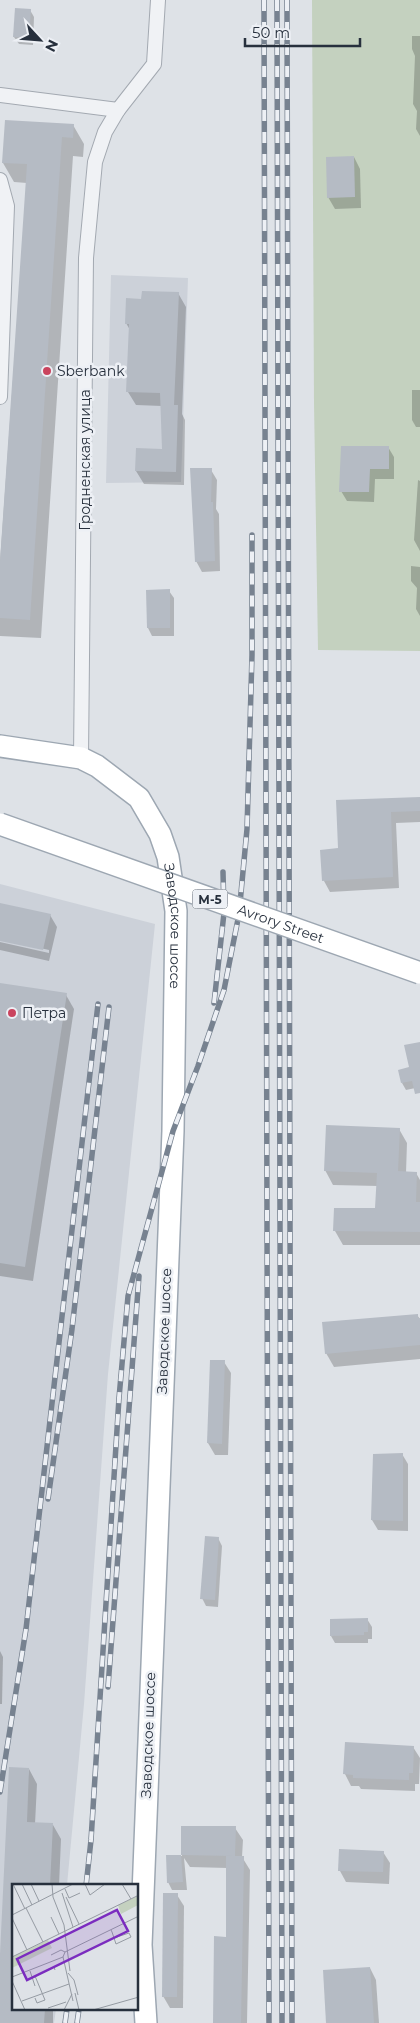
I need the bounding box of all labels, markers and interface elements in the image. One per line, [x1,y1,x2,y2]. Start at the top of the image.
north arrow [15,15,65,65]
scale bar [245,15,360,47]
text: 50 m [252,23,290,42]
text: N [41,37,62,55]
place label: Sberbank [57,362,125,380]
marker: Sberbank [41,365,53,377]
street label: Гродненская улица [76,389,94,531]
street label: Заводское шоссе [160,862,185,989]
road number: М-5 [192,890,228,909]
street label: Avrory Street [235,900,327,947]
place label: Петра [22,1004,66,1022]
marker: Петра [6,1007,18,1019]
street label: Заводское шоссе [153,1268,175,1394]
street label: Заводское шоссе [137,1672,159,1798]
inset map [12,1884,139,2010]

